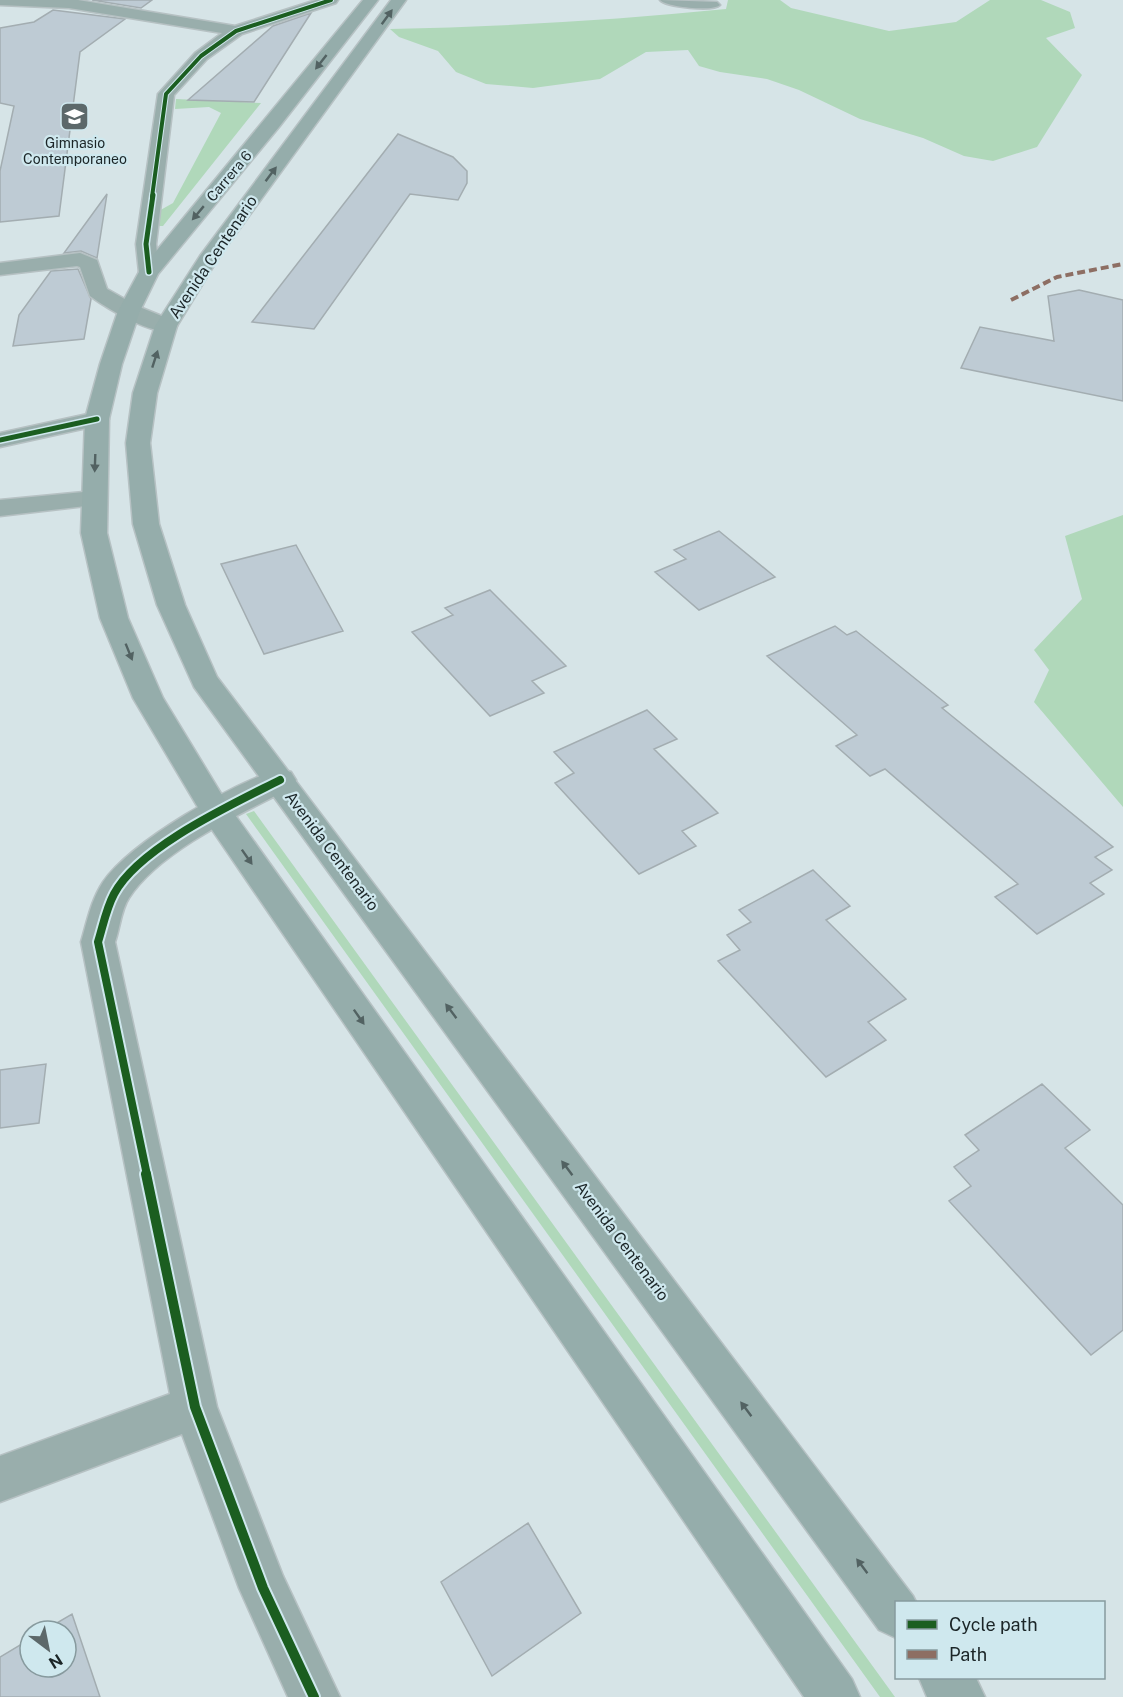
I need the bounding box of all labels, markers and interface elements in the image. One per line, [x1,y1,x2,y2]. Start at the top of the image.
one-way arrow [381,10,393,26]
one-way arrow [316,55,328,70]
school or university icon: Gimnasio Contemporaneo [59,100,91,132]
place label: Gimnasio Contemporaneo [23,135,127,167]
street label: Carrera 6 [203,147,255,205]
one-way arrow [265,166,277,182]
street label: Avenida Centenario [165,192,261,322]
one-way arrow [191,205,204,221]
one-way arrow [151,350,160,368]
one-way arrow [91,453,100,472]
one-way arrow [124,644,134,662]
street label: Avenida Centenario [281,788,383,914]
one-way arrow [241,848,253,864]
one-way arrow [445,1004,457,1020]
one-way arrow [353,1008,365,1024]
one-way arrow [561,1160,573,1176]
street label: Avenida Centenario [571,1178,673,1304]
one-way arrow [739,1401,752,1417]
one-way arrow [856,1558,868,1573]
legend [895,1601,1105,1679]
text: Cycle path [949,1614,1038,1635]
north arrow [18,1619,78,1679]
text: Path [949,1644,987,1665]
text: N [45,1650,66,1673]

